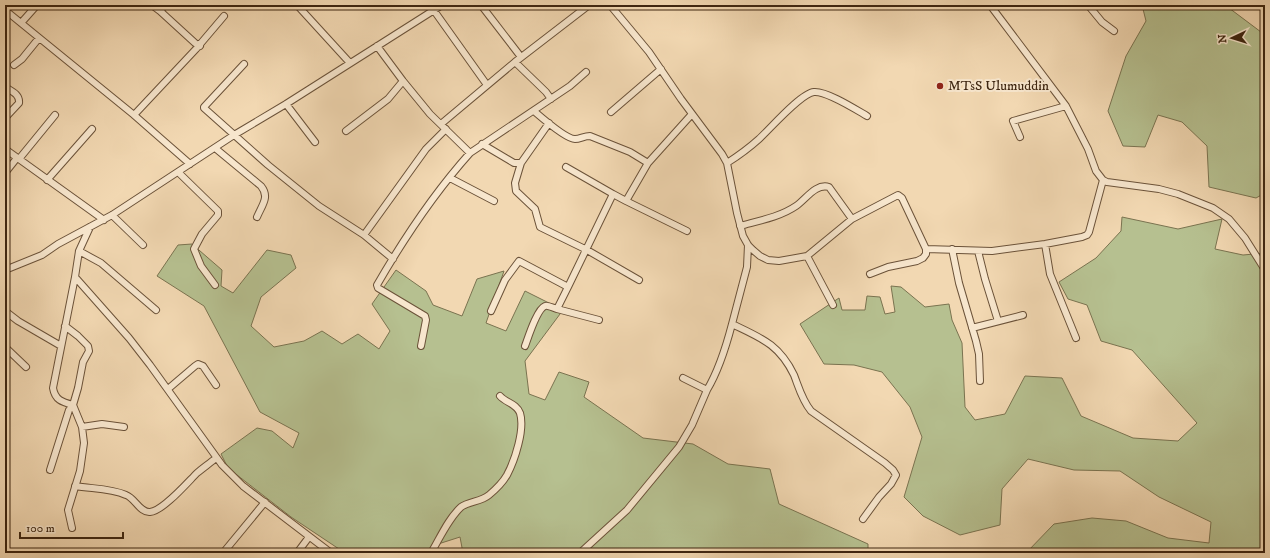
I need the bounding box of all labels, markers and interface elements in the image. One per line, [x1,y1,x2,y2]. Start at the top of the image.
north arrow [1212,18,1252,58]
text: N [1216,34,1230,44]
place label: MTsS Ulumuddin [948,77,1050,95]
marker: MTsS Ulumuddin [935,81,945,91]
scale bar [20,514,123,540]
text: 100 m [26,521,55,536]

